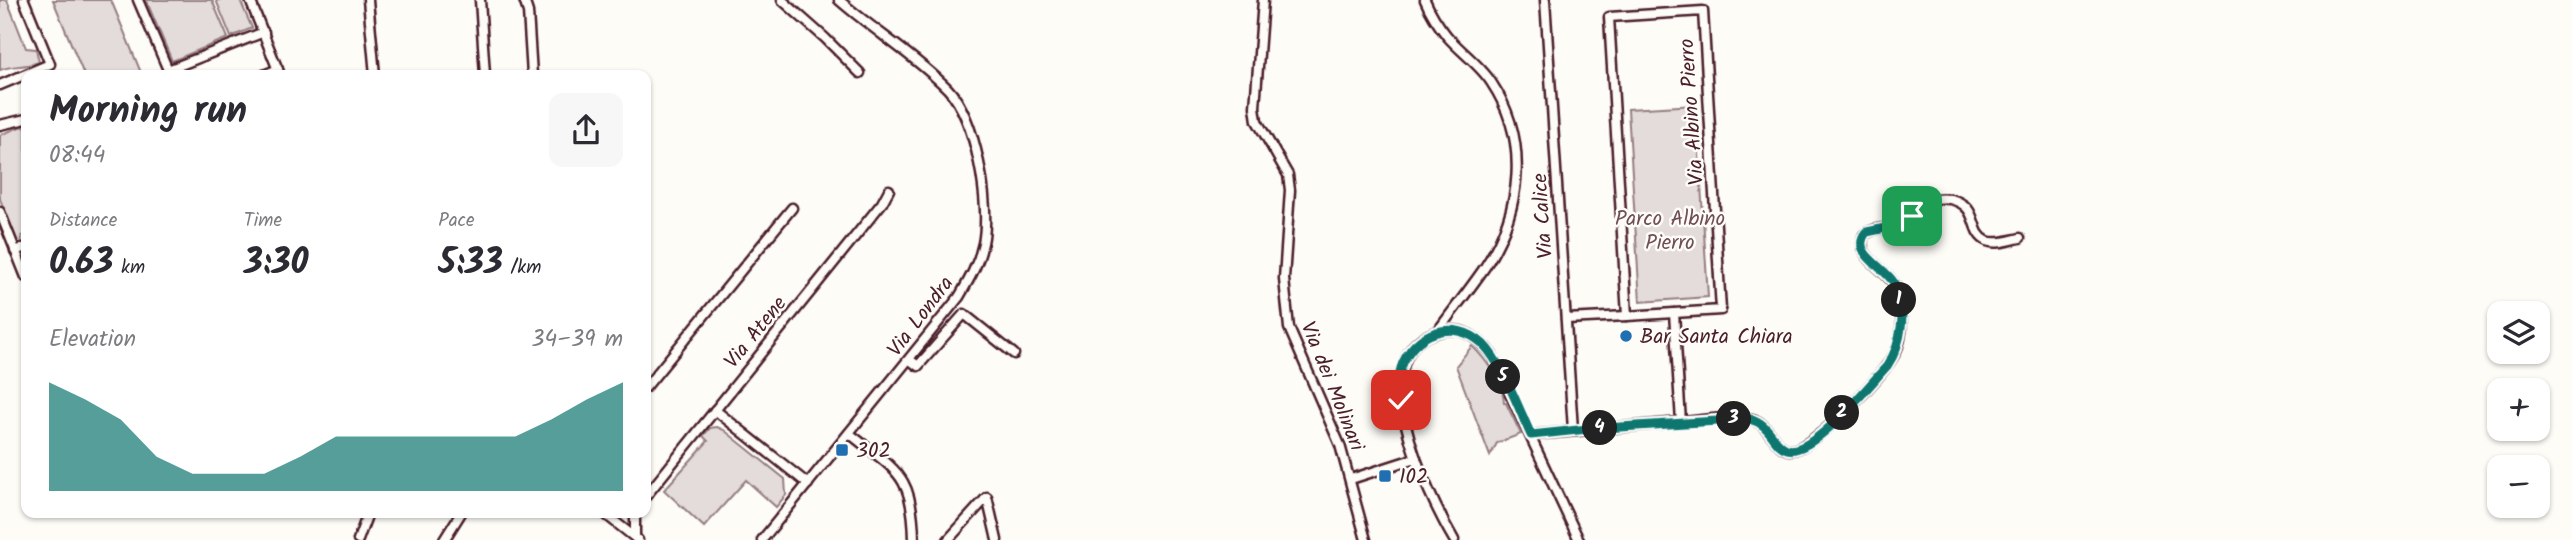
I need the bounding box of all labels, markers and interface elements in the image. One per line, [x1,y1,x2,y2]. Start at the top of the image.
street label: Via Albino Pierro [1671,38,1714,186]
text: Morning run [49,82,247,142]
button: share [549,93,623,167]
text: 08:44 [49,138,105,174]
street label: Via Calice [1524,171,1563,260]
pin [1882,186,1942,246]
icon: arrive [1893,197,1931,235]
park label: Parco Albino Pierro [1615,203,1725,260]
text: Distance [49,206,117,236]
text: Time [244,206,282,236]
text: Pace [438,206,475,236]
text: 0.63 [49,236,113,292]
text: 3:30 [244,236,309,292]
text: 5:33 [438,236,503,292]
text: km [113,253,145,283]
text: /km [503,253,541,283]
street label: Via Londra [880,269,963,364]
pin: 1 [1882,282,1916,318]
text: 1 [1896,284,1901,314]
street label: Via Atene [716,289,796,377]
map controls [2487,301,2550,518]
button: layers [2487,301,2550,364]
street label: Via dei Molinari [1291,317,1373,457]
place label: Bar Santa Chiara [1640,321,1793,354]
text: Elevation [49,322,136,358]
text: 34–39 m [531,322,623,358]
marker: Bar Santa Chiara [1618,328,1634,344]
pin: 5 [1486,360,1520,394]
text: 5 [1498,361,1507,391]
pin [1371,370,1431,430]
button: + [2487,378,2550,441]
icon: check [1382,381,1420,419]
pin: 2 [1825,396,1860,430]
text: 2 [1836,397,1847,427]
pin: 3 [1716,402,1752,436]
text: 3 [1728,403,1739,433]
pin: 4 [1582,410,1618,446]
text: 4 [1594,412,1605,442]
place label: 302 [856,435,891,468]
marker: 302 [834,442,850,458]
button: − [2487,455,2550,518]
place label: 102 [1399,461,1428,494]
marker: 102 [1377,468,1393,484]

